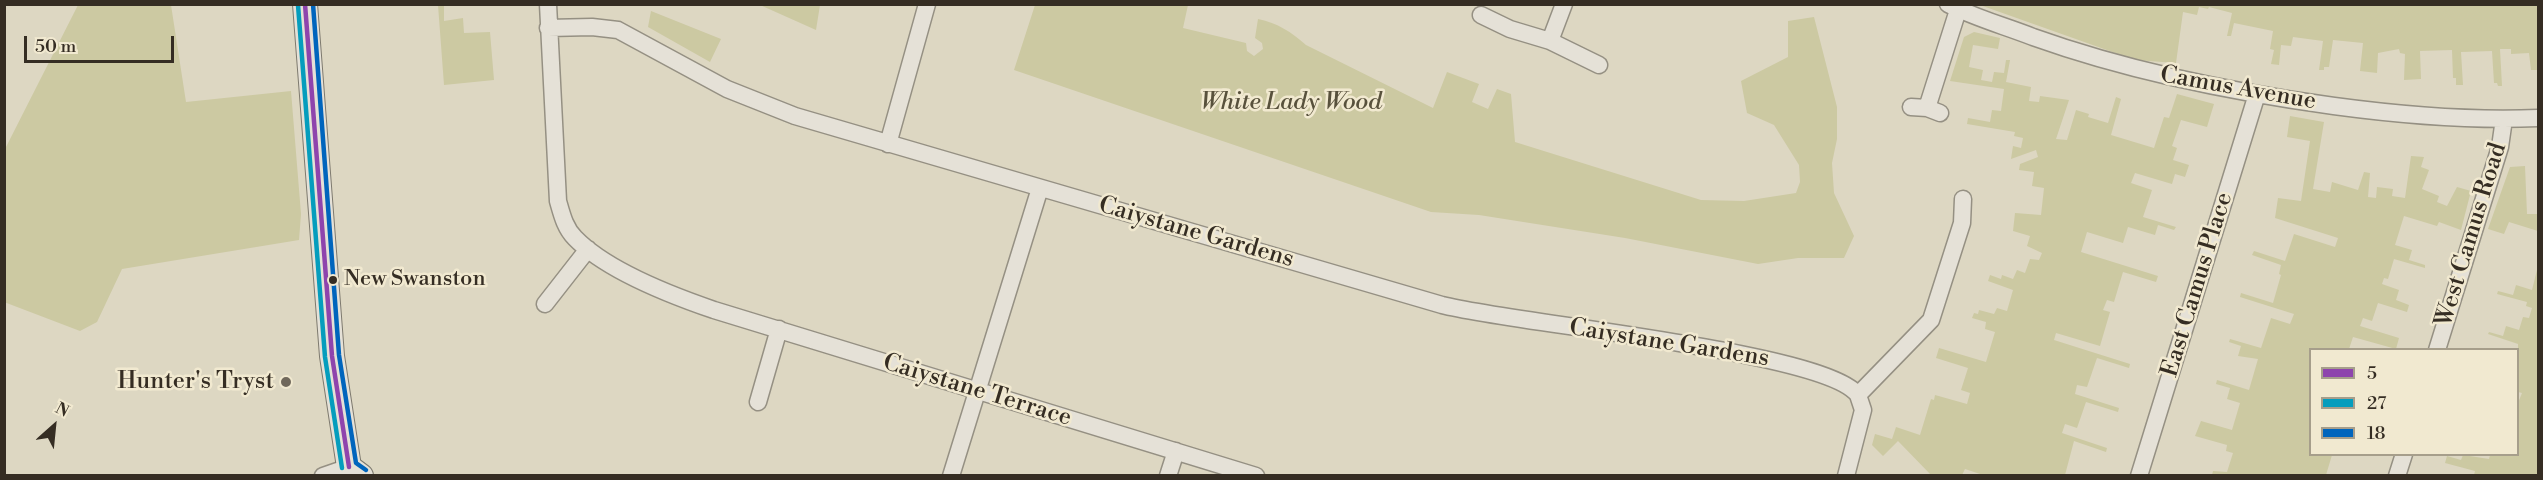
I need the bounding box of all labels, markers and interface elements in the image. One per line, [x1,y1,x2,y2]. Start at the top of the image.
scale bar [27,24,177,62]
text: 50 m [35,35,76,58]
street label: Camus Avenue [2158,61,2318,117]
park label: White Lady Wood [1200,89,1382,117]
street label: West Camus Road [2430,139,2514,331]
street label: East Camus Place [2156,189,2240,381]
street label: Caiystane Gardens [1095,191,1297,275]
place label: New Swanston [344,267,486,293]
marker: New Swanston [327,274,339,286]
street label: Caiystane Gardens [1567,314,1771,374]
legend [2309,348,2519,456]
street label: Caiystane Terrace [879,349,1075,433]
text: 5 [2367,362,2377,385]
place label: Hunter's Tryst [117,368,274,396]
marker: Hunter's Tryst [279,375,293,389]
text: 27 [2367,392,2386,415]
north arrow [24,396,84,456]
text: N [52,398,72,422]
text: 18 [2367,422,2385,445]

